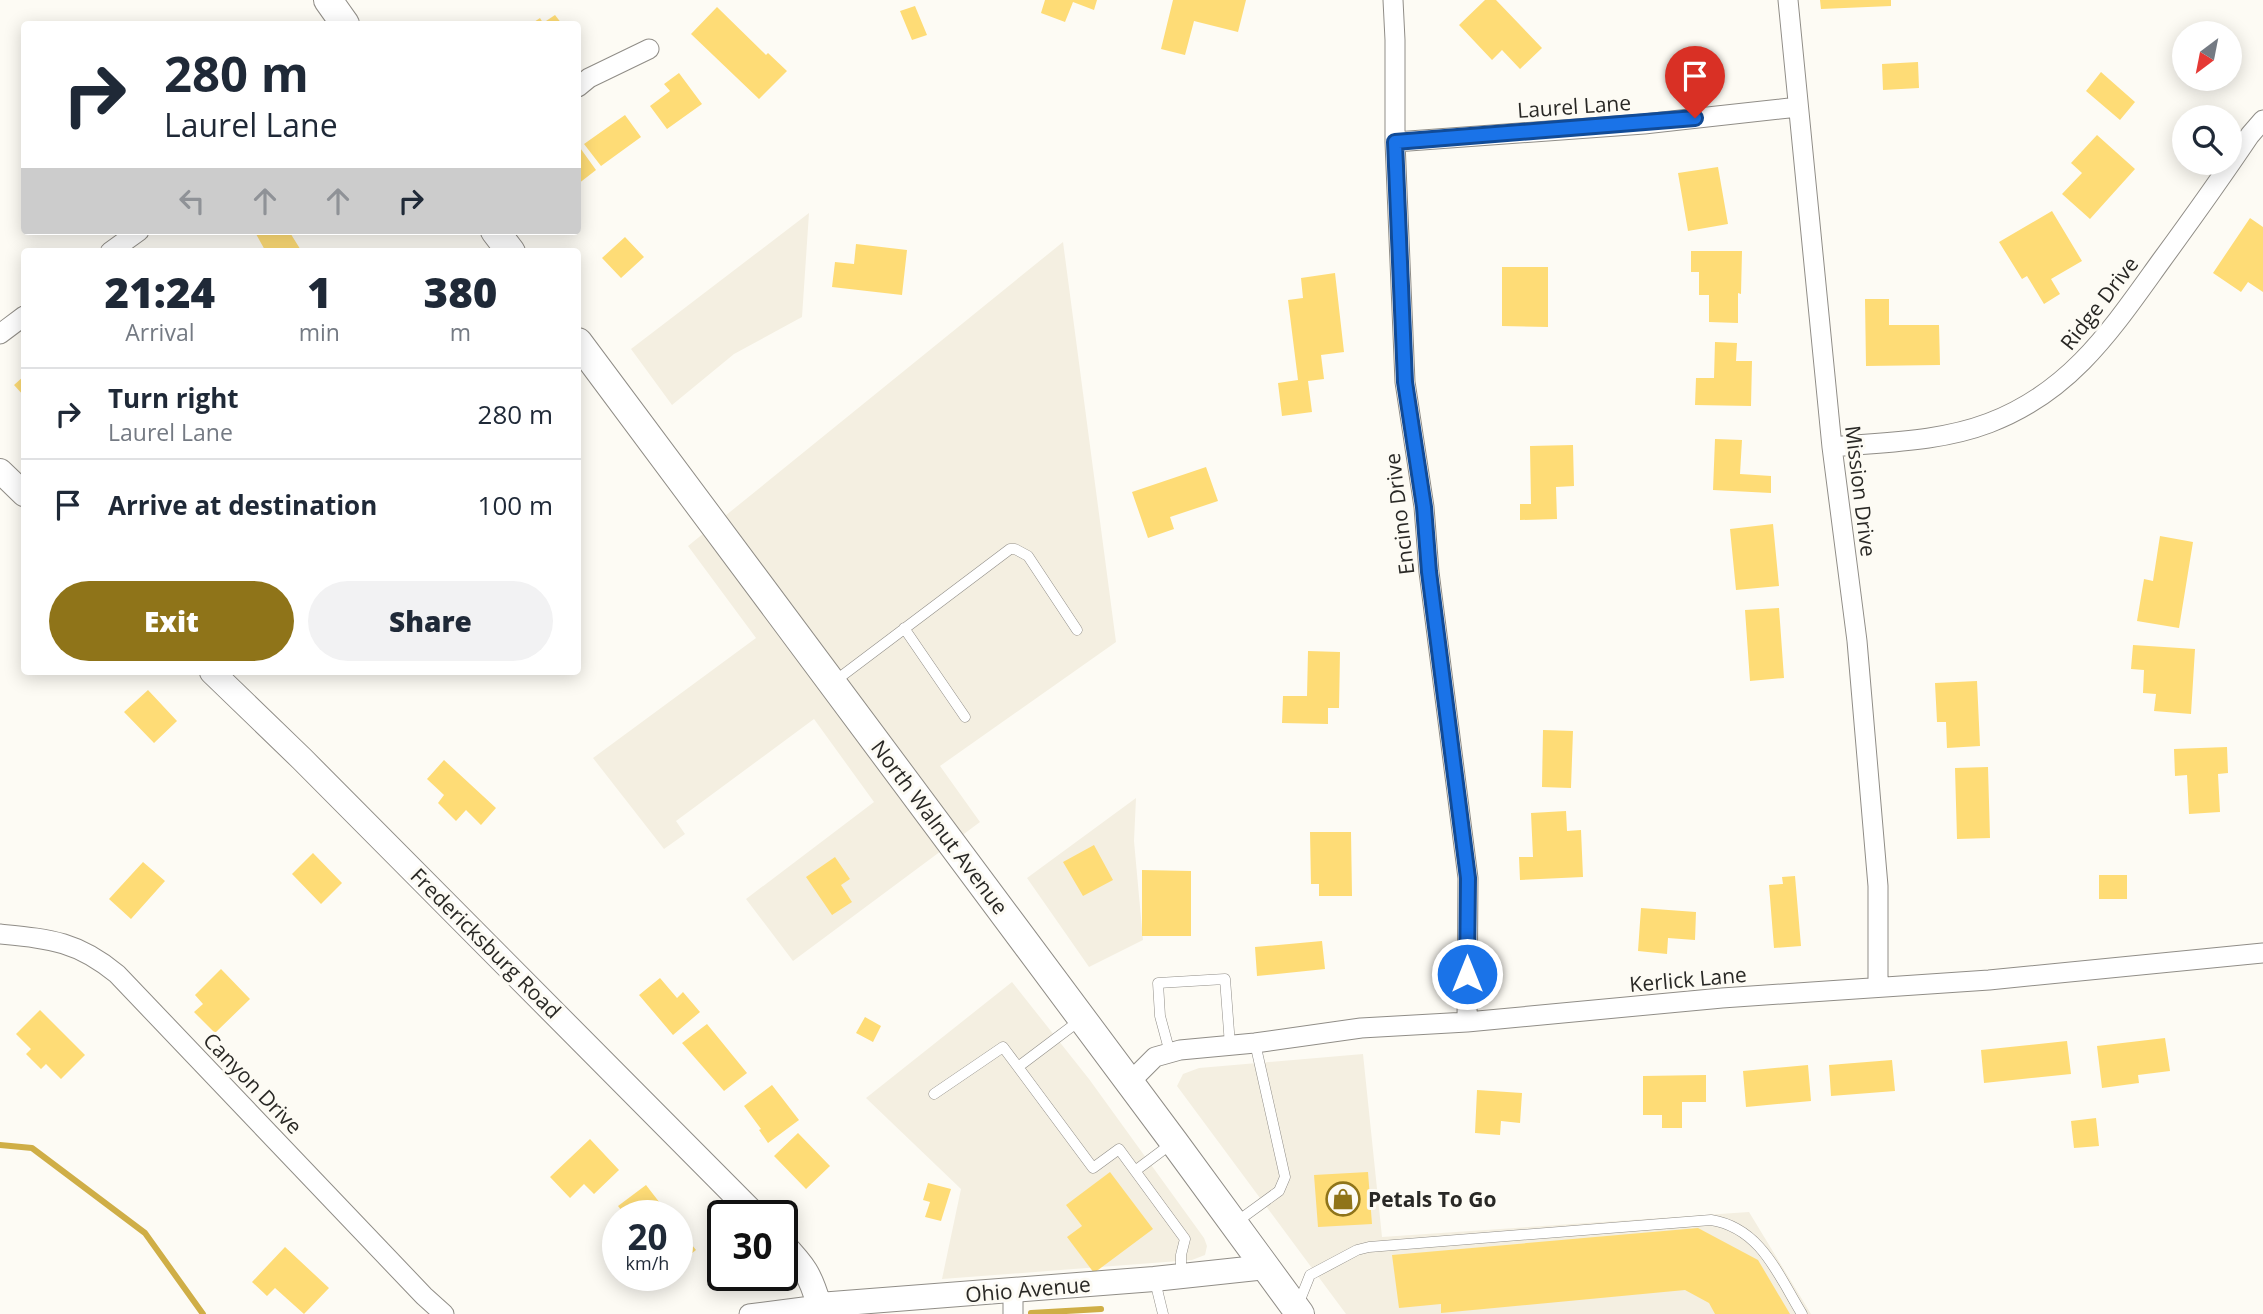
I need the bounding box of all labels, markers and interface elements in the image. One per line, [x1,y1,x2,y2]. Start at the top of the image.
north arrow [2172,21,2242,91]
map controls [2172,21,2242,175]
text: 280 m [164,40,309,106]
pin [1665,46,1725,118]
icon: right [49,49,140,140]
icon: arrive [1676,57,1714,95]
street label: Laurel Lane [1516,88,1632,124]
text: Laurel Lane [164,103,338,146]
button: search [2172,105,2242,175]
icon: left [173,182,211,220]
icon: ahead [246,182,284,220]
icon: ahead [319,182,357,220]
icon: right [392,182,430,220]
street label: Ridge Drive [2054,251,2144,355]
text: 21:24 [105,263,215,320]
text: 1 [307,263,332,320]
text: 380 [424,263,497,320]
text: Arrival [125,316,195,348]
text: min [299,316,340,348]
text: m [450,316,471,348]
text: Turn right [108,380,239,416]
icon: right [49,395,87,433]
text: 280 m [478,396,553,432]
text: Laurel Lane [108,416,233,448]
street label: Mission Drive [1839,424,1883,558]
street label: Encino Drive [1378,452,1420,576]
icon: arrive [49,486,87,524]
text: Arrive at destination [108,487,377,523]
text: 100 m [478,487,553,523]
button: Exit [49,581,294,661]
button: Share [308,581,553,661]
street label: North Walnut Avenue [865,734,1015,920]
street label: Fredericksburg Road [405,862,567,1024]
position arrow [1430,937,1504,1011]
street label: Kerlick Lane [1628,960,1748,998]
street label: Canyon Drive [198,1026,308,1140]
shop icon: Petals To Go [1324,1180,1362,1218]
place label: Petals To Go [1368,1185,1497,1213]
speed limit sign: 30 [707,1200,798,1291]
text: 20 [627,1213,668,1260]
text: km/h [626,1251,669,1275]
street label: Ohio Avenue [964,1270,1092,1308]

